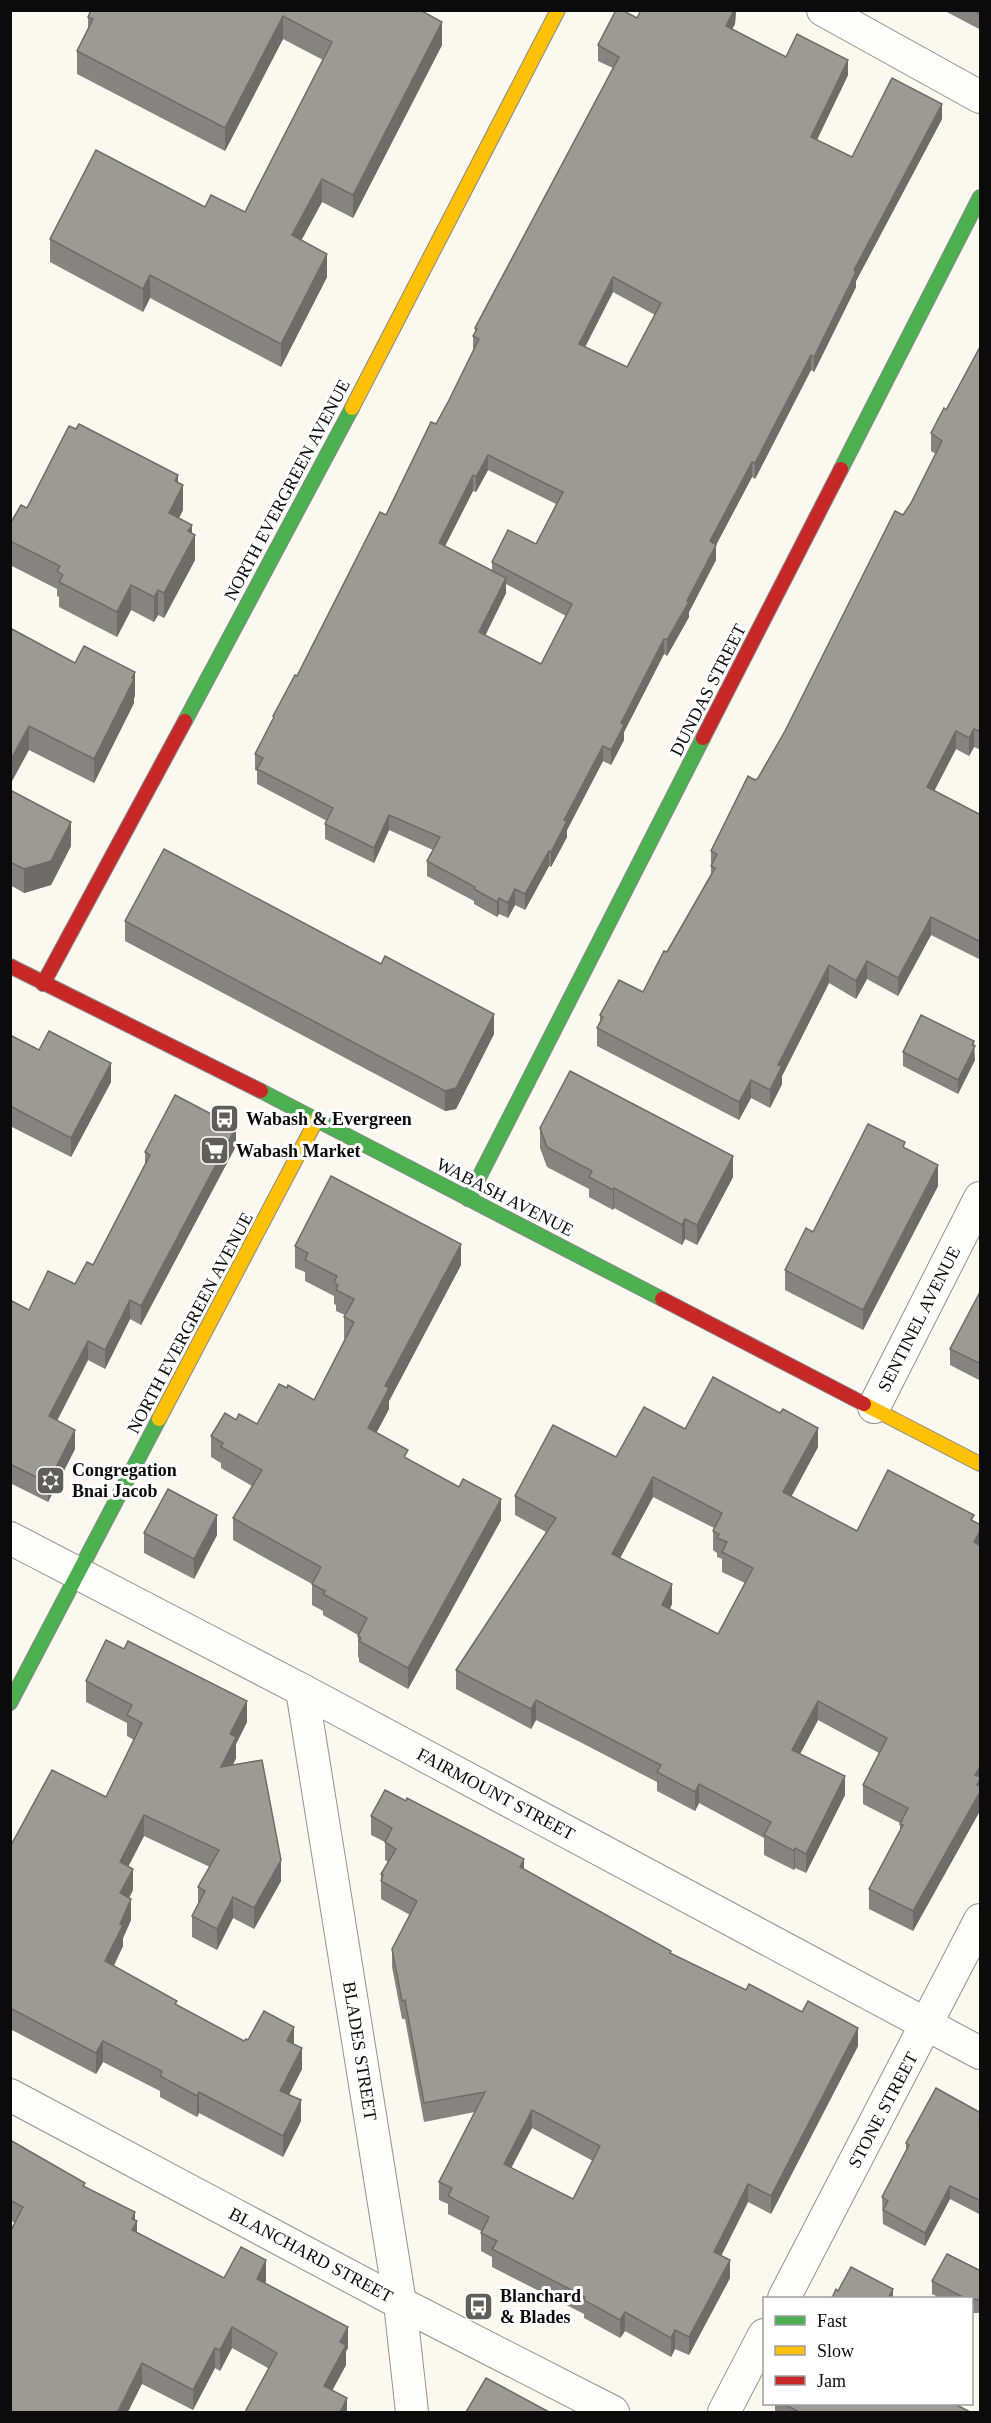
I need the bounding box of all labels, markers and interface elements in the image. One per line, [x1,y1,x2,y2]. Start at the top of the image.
street label: NORTH EVERGREEN AVENUE [220,376,354,604]
street label: DUNDAS STREET [666,621,750,759]
bus stop icon: Wabash & Evergreen [209,1103,241,1135]
place label: Wabash & Evergreen [246,1109,412,1129]
supermarket icon: Wabash Market [199,1135,231,1167]
place label: Wabash Market [236,1141,361,1161]
street label: WABASH AVENUE [433,1154,577,1240]
street label: NORTH EVERGREEN AVENUE [123,1209,257,1437]
street label: SENTINEL AVENUE [874,1243,964,1395]
place label: Congregation Bnai Jacob [72,1460,177,1501]
synagogue icon: Congregation Bnai Jacob [35,1464,67,1496]
street label: FAIRMOUNT STREET [414,1744,578,1844]
street label: BLADES STREET [339,1980,381,2122]
street label: STONE STREET [844,2049,922,2171]
street label: BLANCHARD STREET [226,2203,396,2307]
place label: Blanchard & Blades [500,2286,581,2327]
bus stop icon: Blanchard & Blades [463,2290,495,2322]
legend [763,2297,973,2405]
text: Fast [817,2311,847,2331]
text: Slow [817,2341,854,2361]
text: Jam [817,2371,846,2391]

